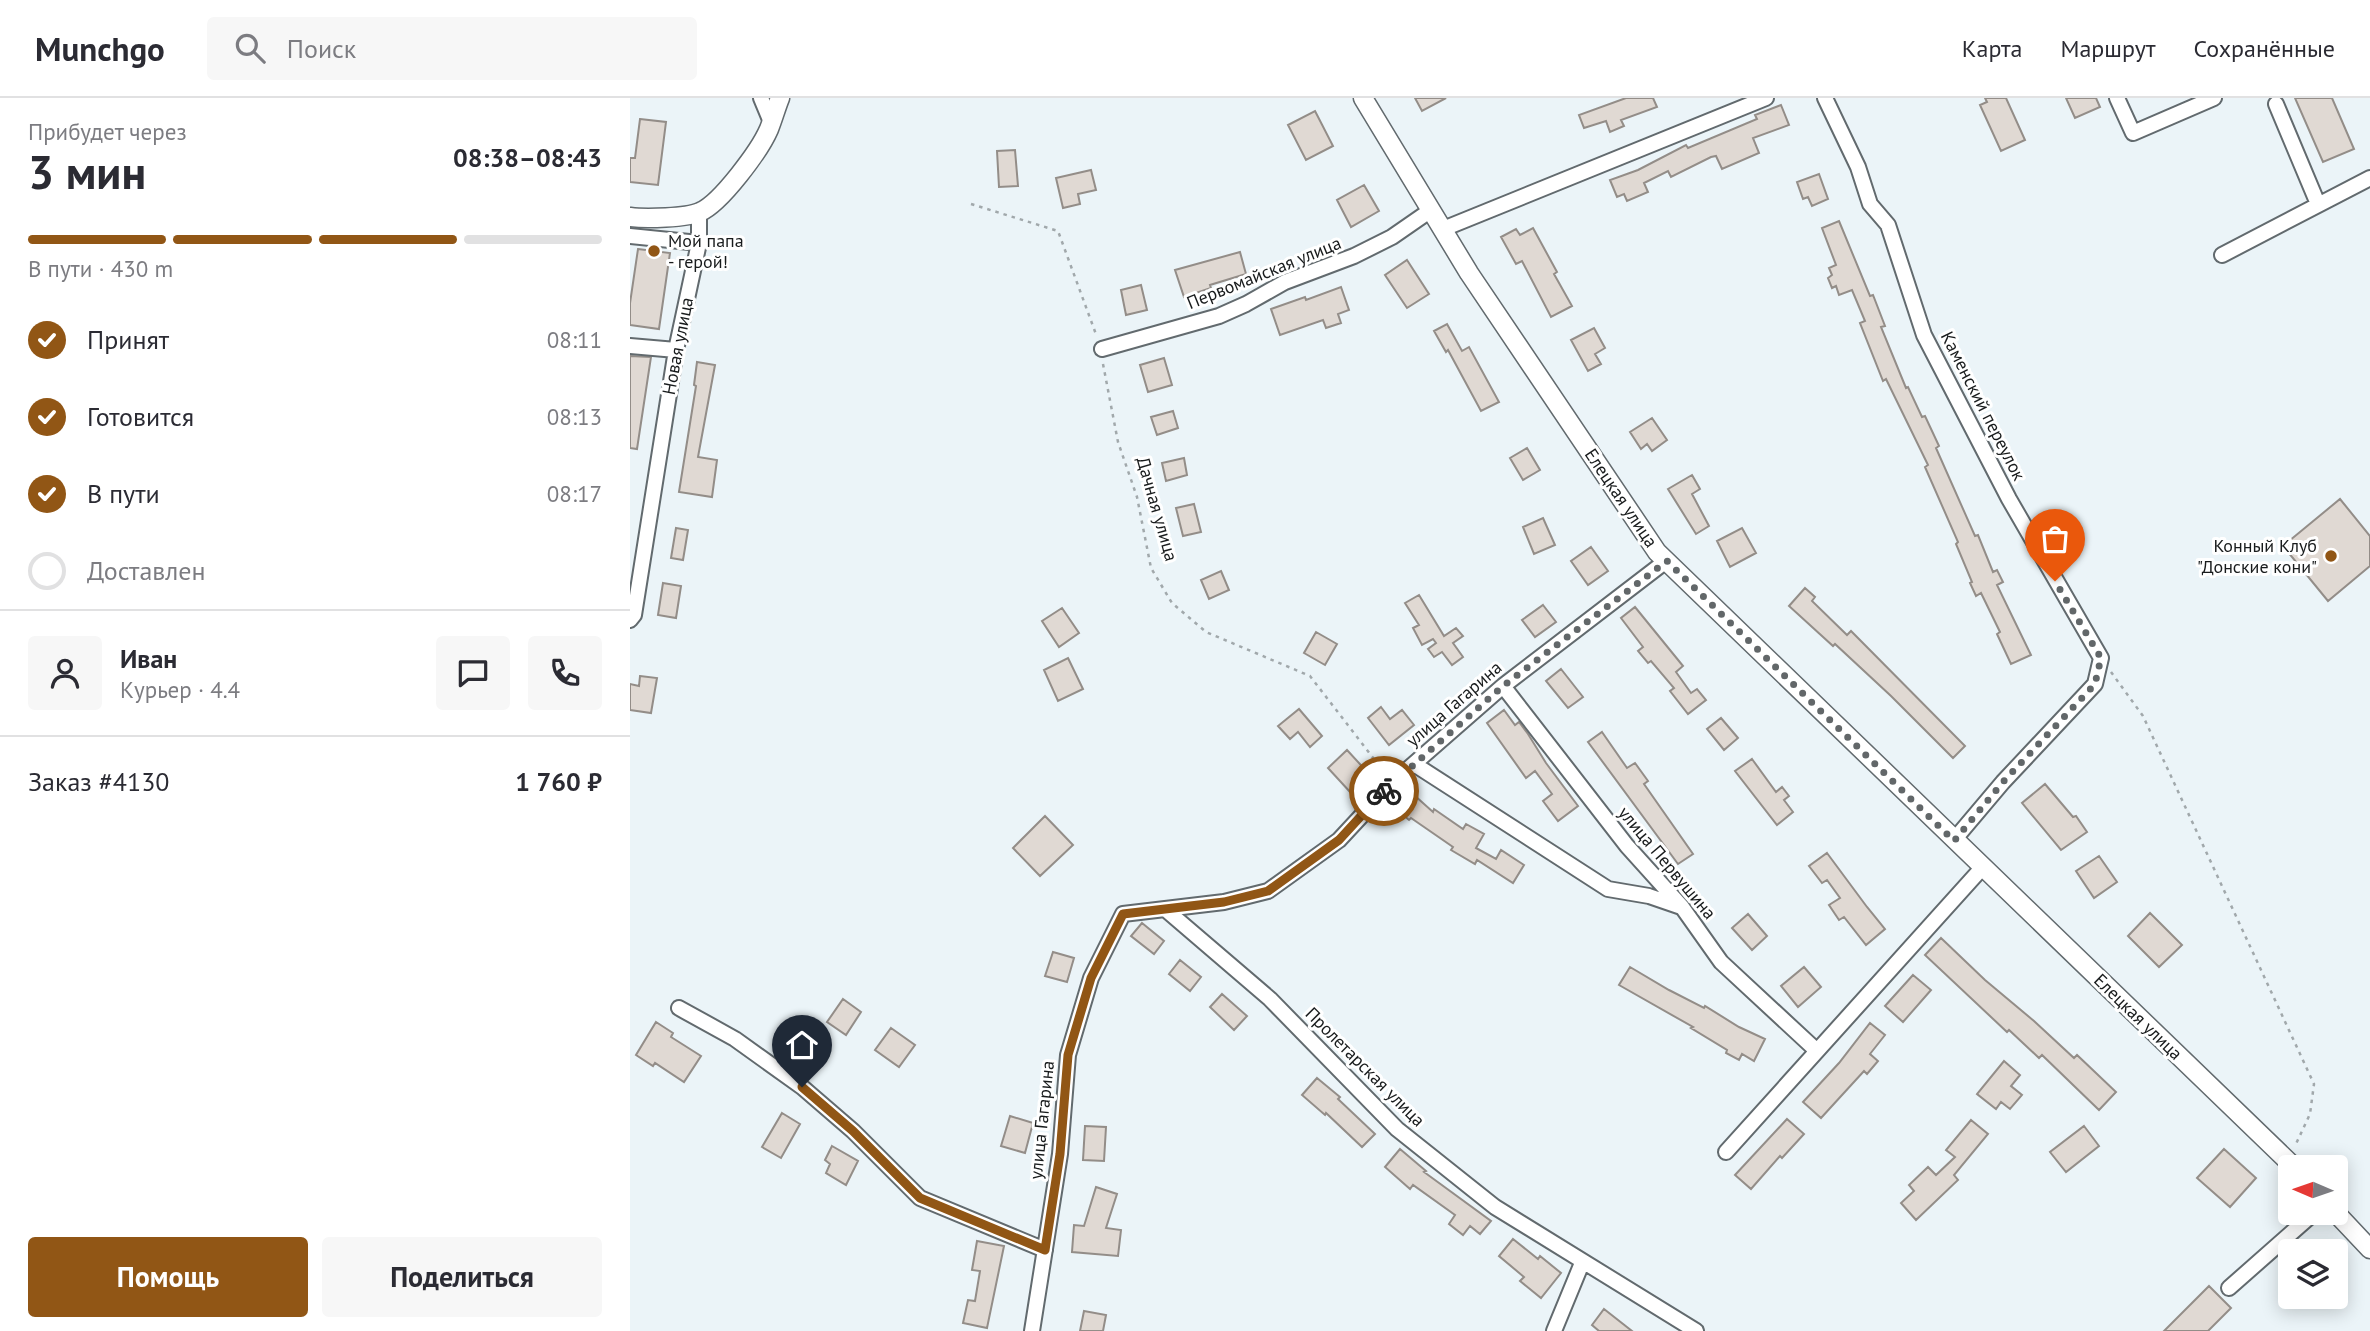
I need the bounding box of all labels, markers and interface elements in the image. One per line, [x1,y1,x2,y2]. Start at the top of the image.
search box [207,17,697,80]
text: Munchgo [35,27,165,70]
icon: search [231,29,269,67]
text: Поиск [287,32,356,65]
text: Карта [1962,33,2022,64]
text: Маршрут [2060,33,2155,64]
text: Сохранённые [2193,33,2335,64]
text: Прибудет через [28,117,187,146]
text: 08:38–08:43 [453,141,602,174]
text: 3 мин [28,142,146,202]
place label: Мой папа - герой! [668,229,744,273]
street label: Первомайская улица [1183,231,1344,314]
marker: Мой папа - герой! [646,243,662,259]
text: В пути · 430 m [28,254,173,283]
street label: Новая улица [657,295,698,397]
icon: check [28,321,66,359]
text: Принят [87,323,169,356]
text: 08:11 [547,325,602,354]
street label: Каменский переулок [1936,327,2031,485]
icon: check [28,398,66,436]
text: Готовится [87,400,194,433]
text: 08:13 [547,402,602,431]
street label: Елецкая улица [1580,444,1663,552]
street label: Дачная улица [1132,454,1183,564]
icon: check [28,475,66,513]
text: В пути [87,477,160,510]
text: 08:17 [547,479,602,508]
pin [2025,509,2085,581]
icon: bag [2036,520,2074,558]
place label: Конный Клуб "Донские кони" [2197,534,2317,578]
marker: Конный Клуб "Донские кони" [2323,548,2339,564]
text: Доставлен [87,554,206,587]
button: person [28,636,102,710]
button: chat [436,636,510,710]
button: phone [528,636,602,710]
text: Иван [120,642,177,675]
street label: улица Гагарина [1401,656,1506,751]
text: Курьер · 4.4 [120,675,240,704]
courier [1349,756,1419,826]
text: Заказ #4130 [28,765,170,798]
text: 1 760 ₽ [515,765,602,798]
icon: bike [1365,772,1403,810]
street label: улица Первушина [1613,801,1721,924]
street label: Елецкая улица [2089,969,2187,1065]
street label: Пролетарская улица [1301,1002,1430,1131]
pin [772,1015,832,1087]
icon: home [783,1026,821,1064]
street label: улица Гагарина [1024,1059,1059,1180]
north arrow [2278,1155,2348,1225]
map controls [2278,1155,2348,1309]
button: Помощь [28,1237,308,1317]
button: Поделиться [322,1237,602,1317]
button: layers [2278,1239,2348,1309]

